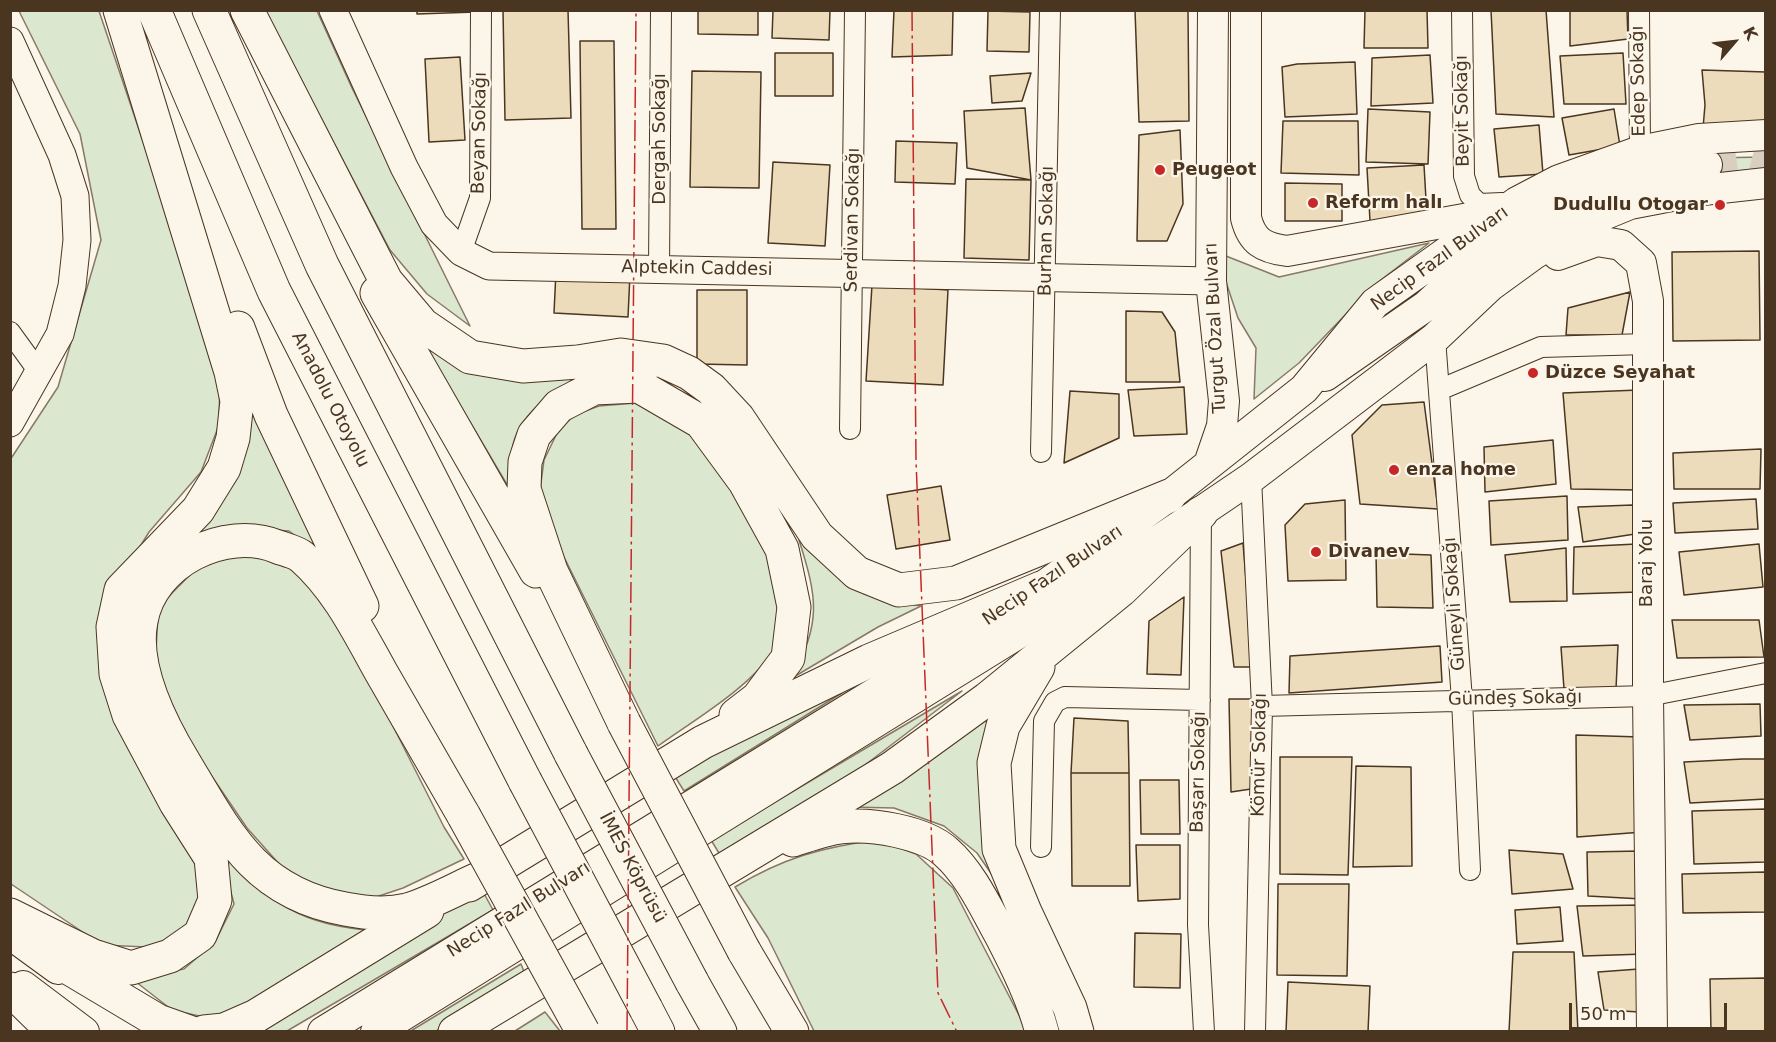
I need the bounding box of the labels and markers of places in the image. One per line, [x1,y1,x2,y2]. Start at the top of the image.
place label: Peugeot [1172,159,1256,181]
marker: Peugeot [1153,163,1167,177]
place label: Reform halı [1325,192,1442,214]
place label: Dudullu Otogar [1553,194,1708,216]
marker: Reform halı [1306,196,1320,210]
marker: Dudullu Otogar [1713,198,1727,212]
place label: Düzce Seyahat [1545,362,1695,384]
marker: Düzce Seyahat [1526,366,1540,380]
place label: enza home [1406,459,1516,481]
marker: enza home [1387,463,1401,477]
place label: Divanev [1328,541,1410,563]
marker: Divanev [1309,545,1323,559]

